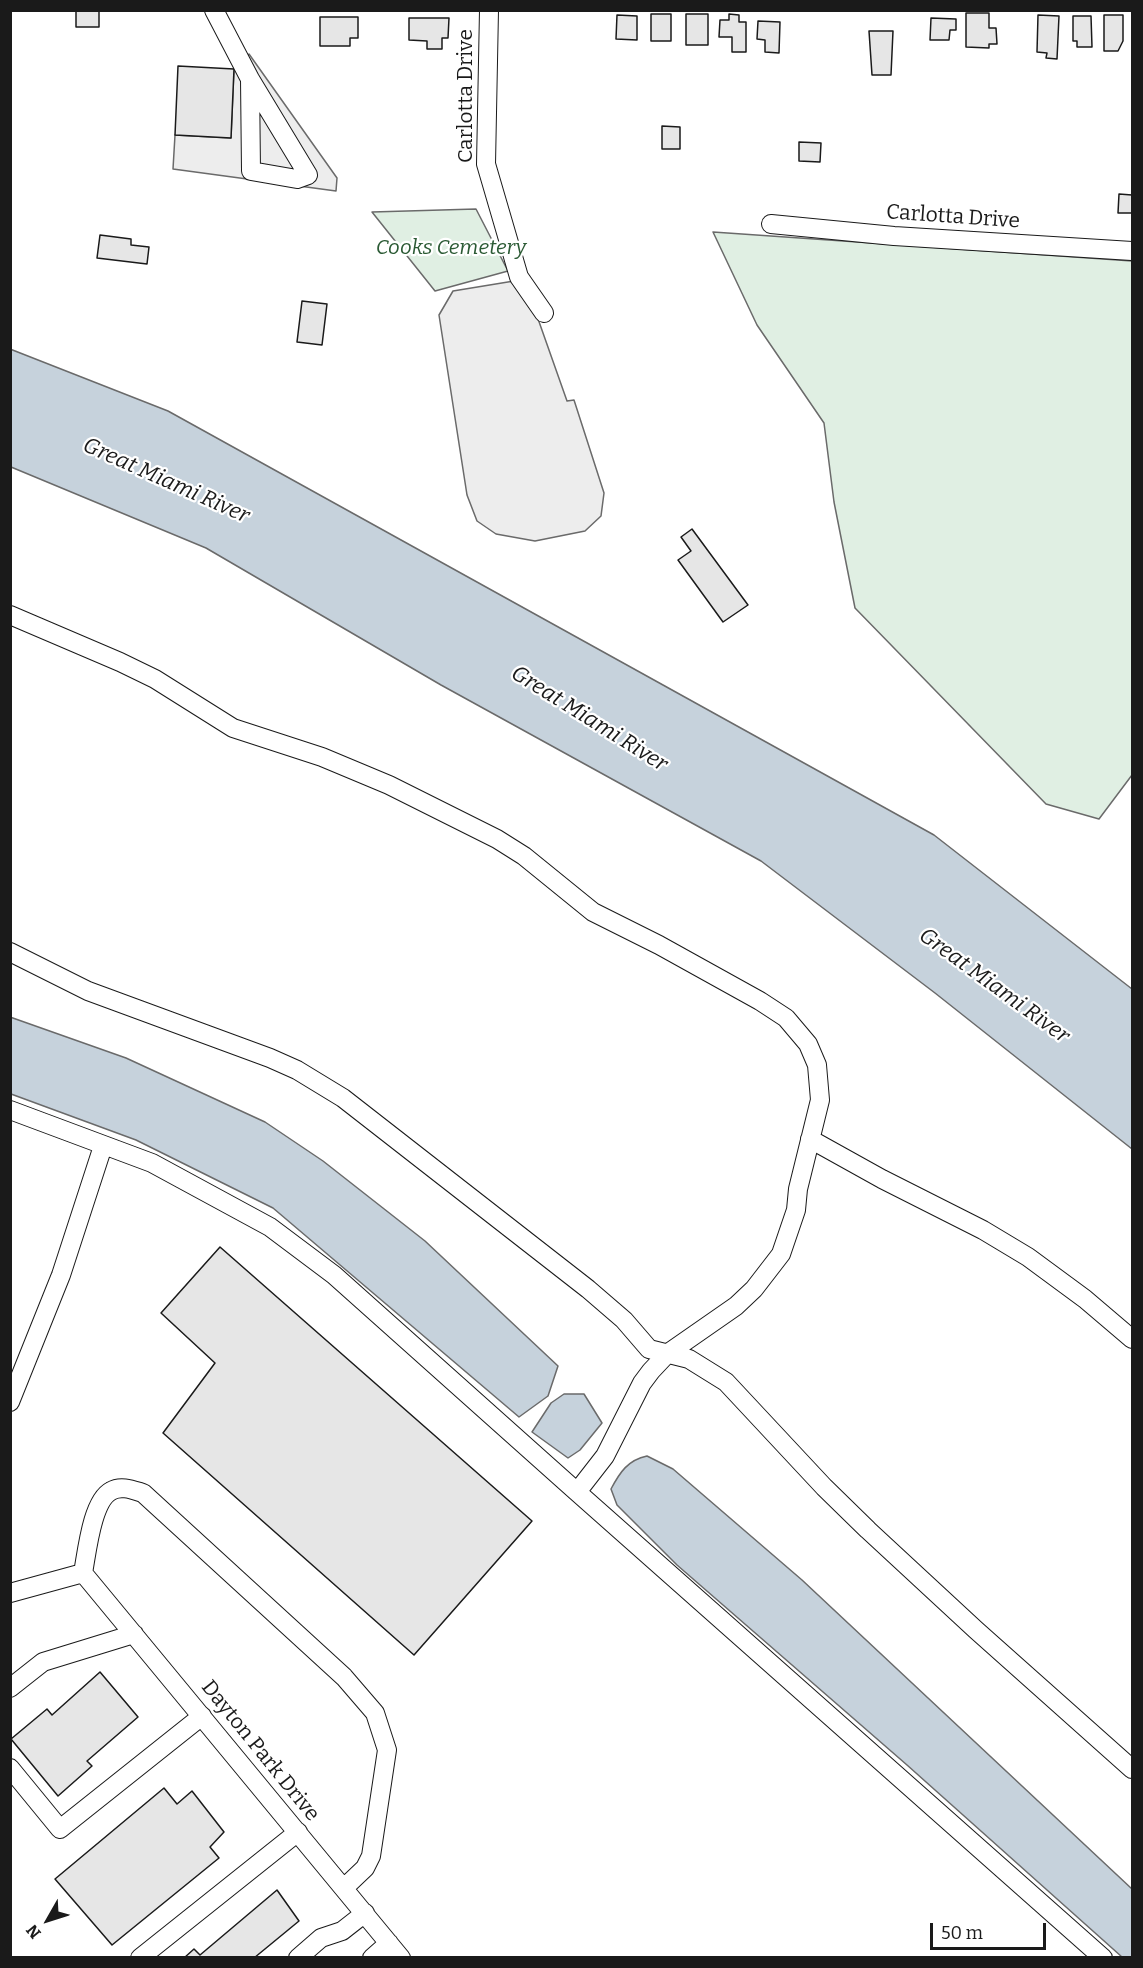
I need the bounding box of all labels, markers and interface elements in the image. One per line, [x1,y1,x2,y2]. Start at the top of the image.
street label: Carlotta Drive [453,29,479,163]
street label: Carlotta Drive [885,200,1021,234]
park label: Cooks Cemetery [376,235,526,261]
water label: Great Miami River [79,432,253,530]
water label: Great Miami River [506,660,672,778]
water label: Great Miami River [914,923,1074,1049]
street label: Dayton Park Drive [195,1675,325,1827]
north arrow [18,1890,78,1950]
scale bar [933,1911,1048,1949]
text: N [22,1921,45,1942]
text: 50 m [941,1922,983,1944]

